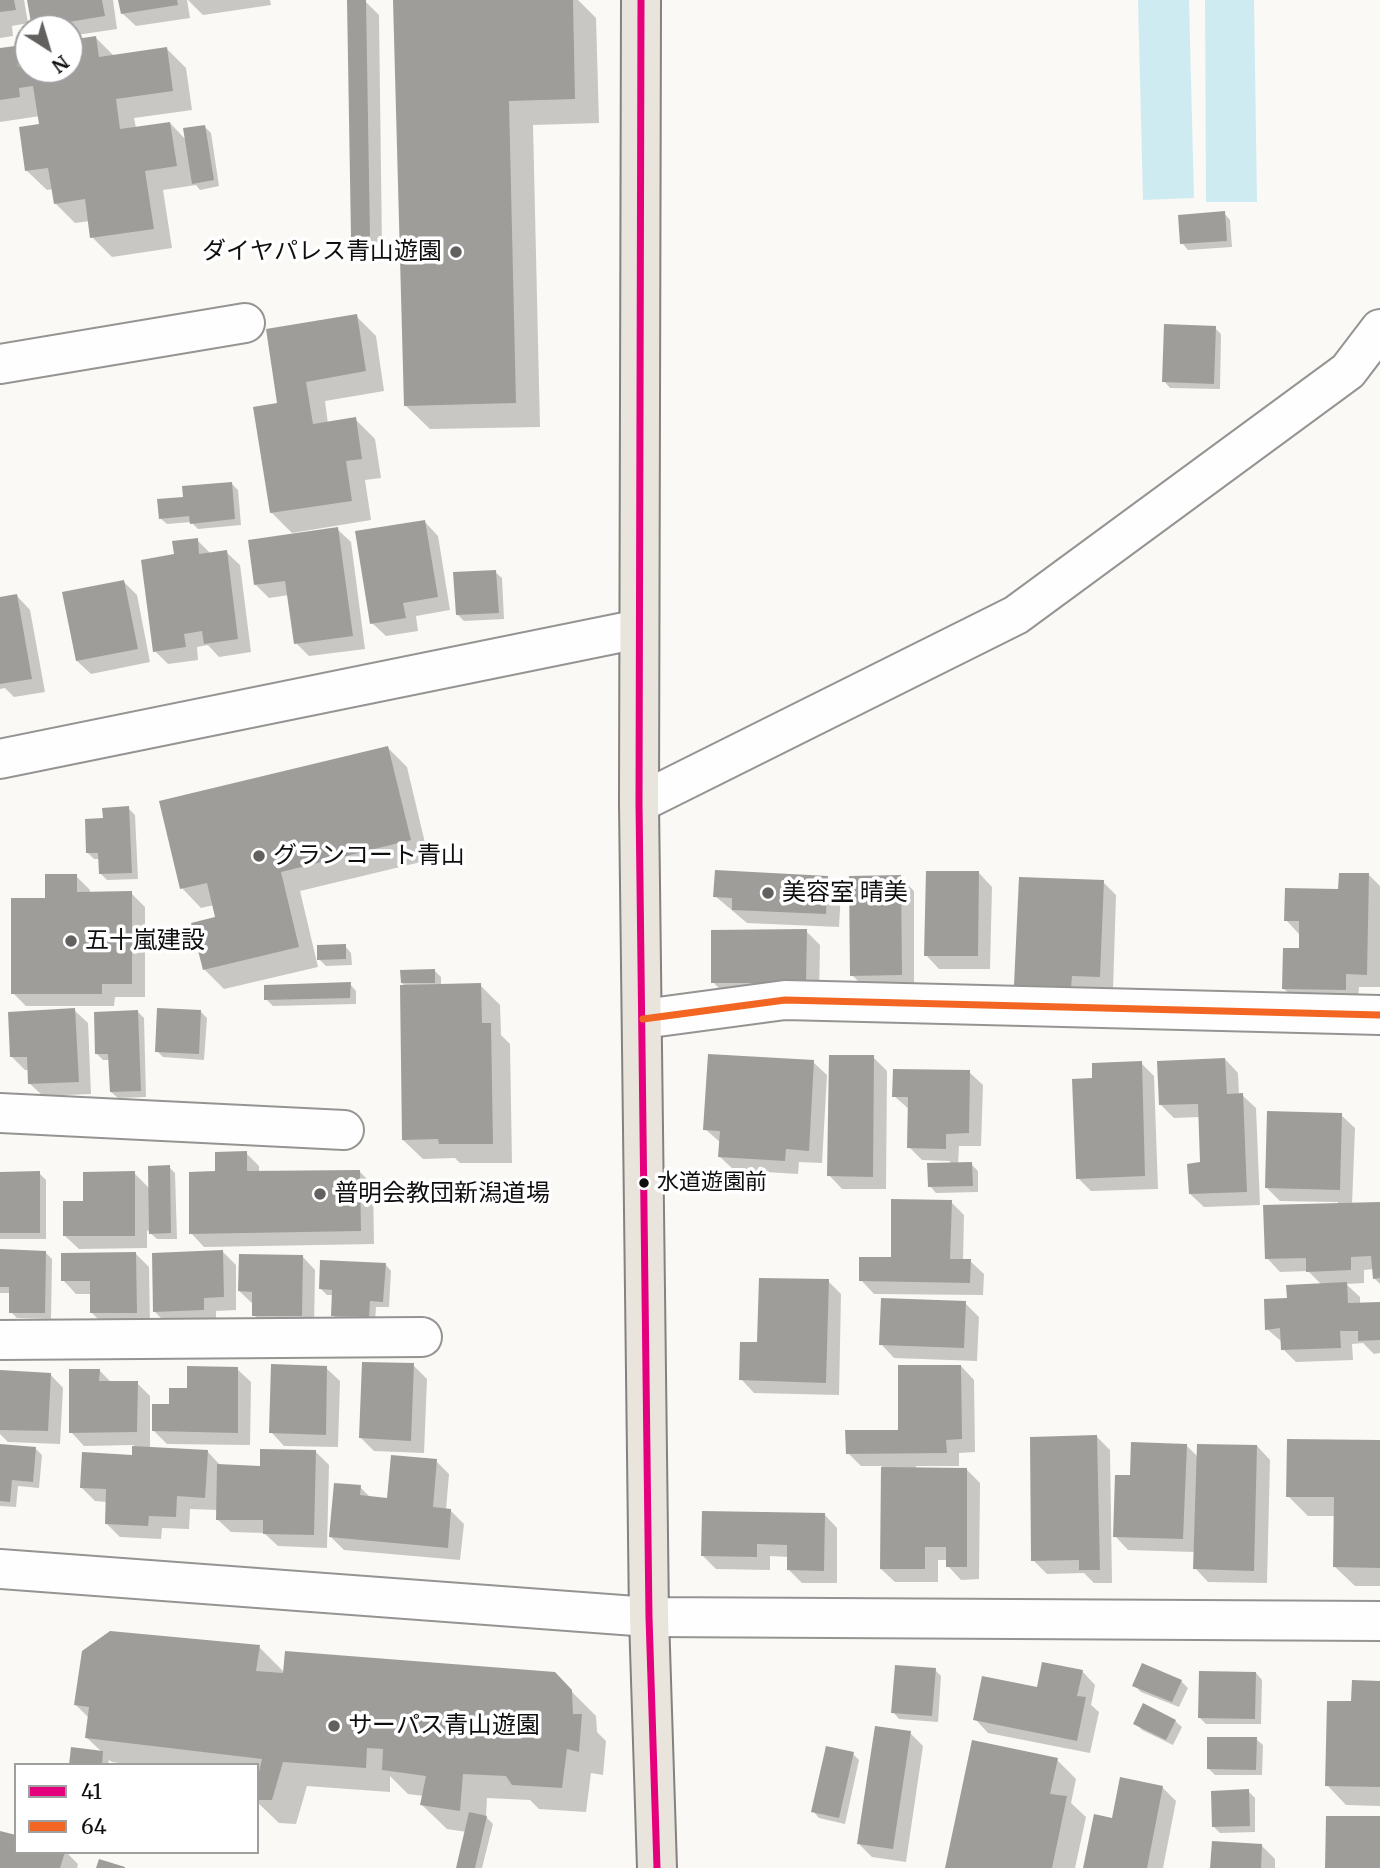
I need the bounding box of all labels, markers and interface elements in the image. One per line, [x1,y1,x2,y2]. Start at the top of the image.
north arrow [14,14,84,84]
text: N [47,50,74,78]
place label: ダイヤパレス青山遊園 [202,238,442,266]
marker: ダイヤパレス青山遊園 [448,244,464,260]
place label: グランコート青山 [273,842,465,870]
marker: グランコート青山 [251,848,267,864]
place label: 美容室 晴美 [782,879,908,907]
marker: 美容室 晴美 [760,885,776,901]
place label: 五十嵐建設 [85,927,205,955]
marker: 五十嵐建設 [63,933,79,949]
place label: 水道遊園前 [657,1170,767,1196]
marker: 水道遊園前 [637,1176,651,1190]
place label: 普明会教団新潟道場 [334,1180,550,1208]
marker: 普明会教団新潟道場 [312,1186,328,1202]
place label: サーパス青山遊園 [348,1712,540,1740]
marker: サーパス青山遊園 [326,1718,342,1734]
legend [14,1763,259,1854]
text: 41 [81,1778,102,1805]
text: 64 [81,1813,107,1840]

